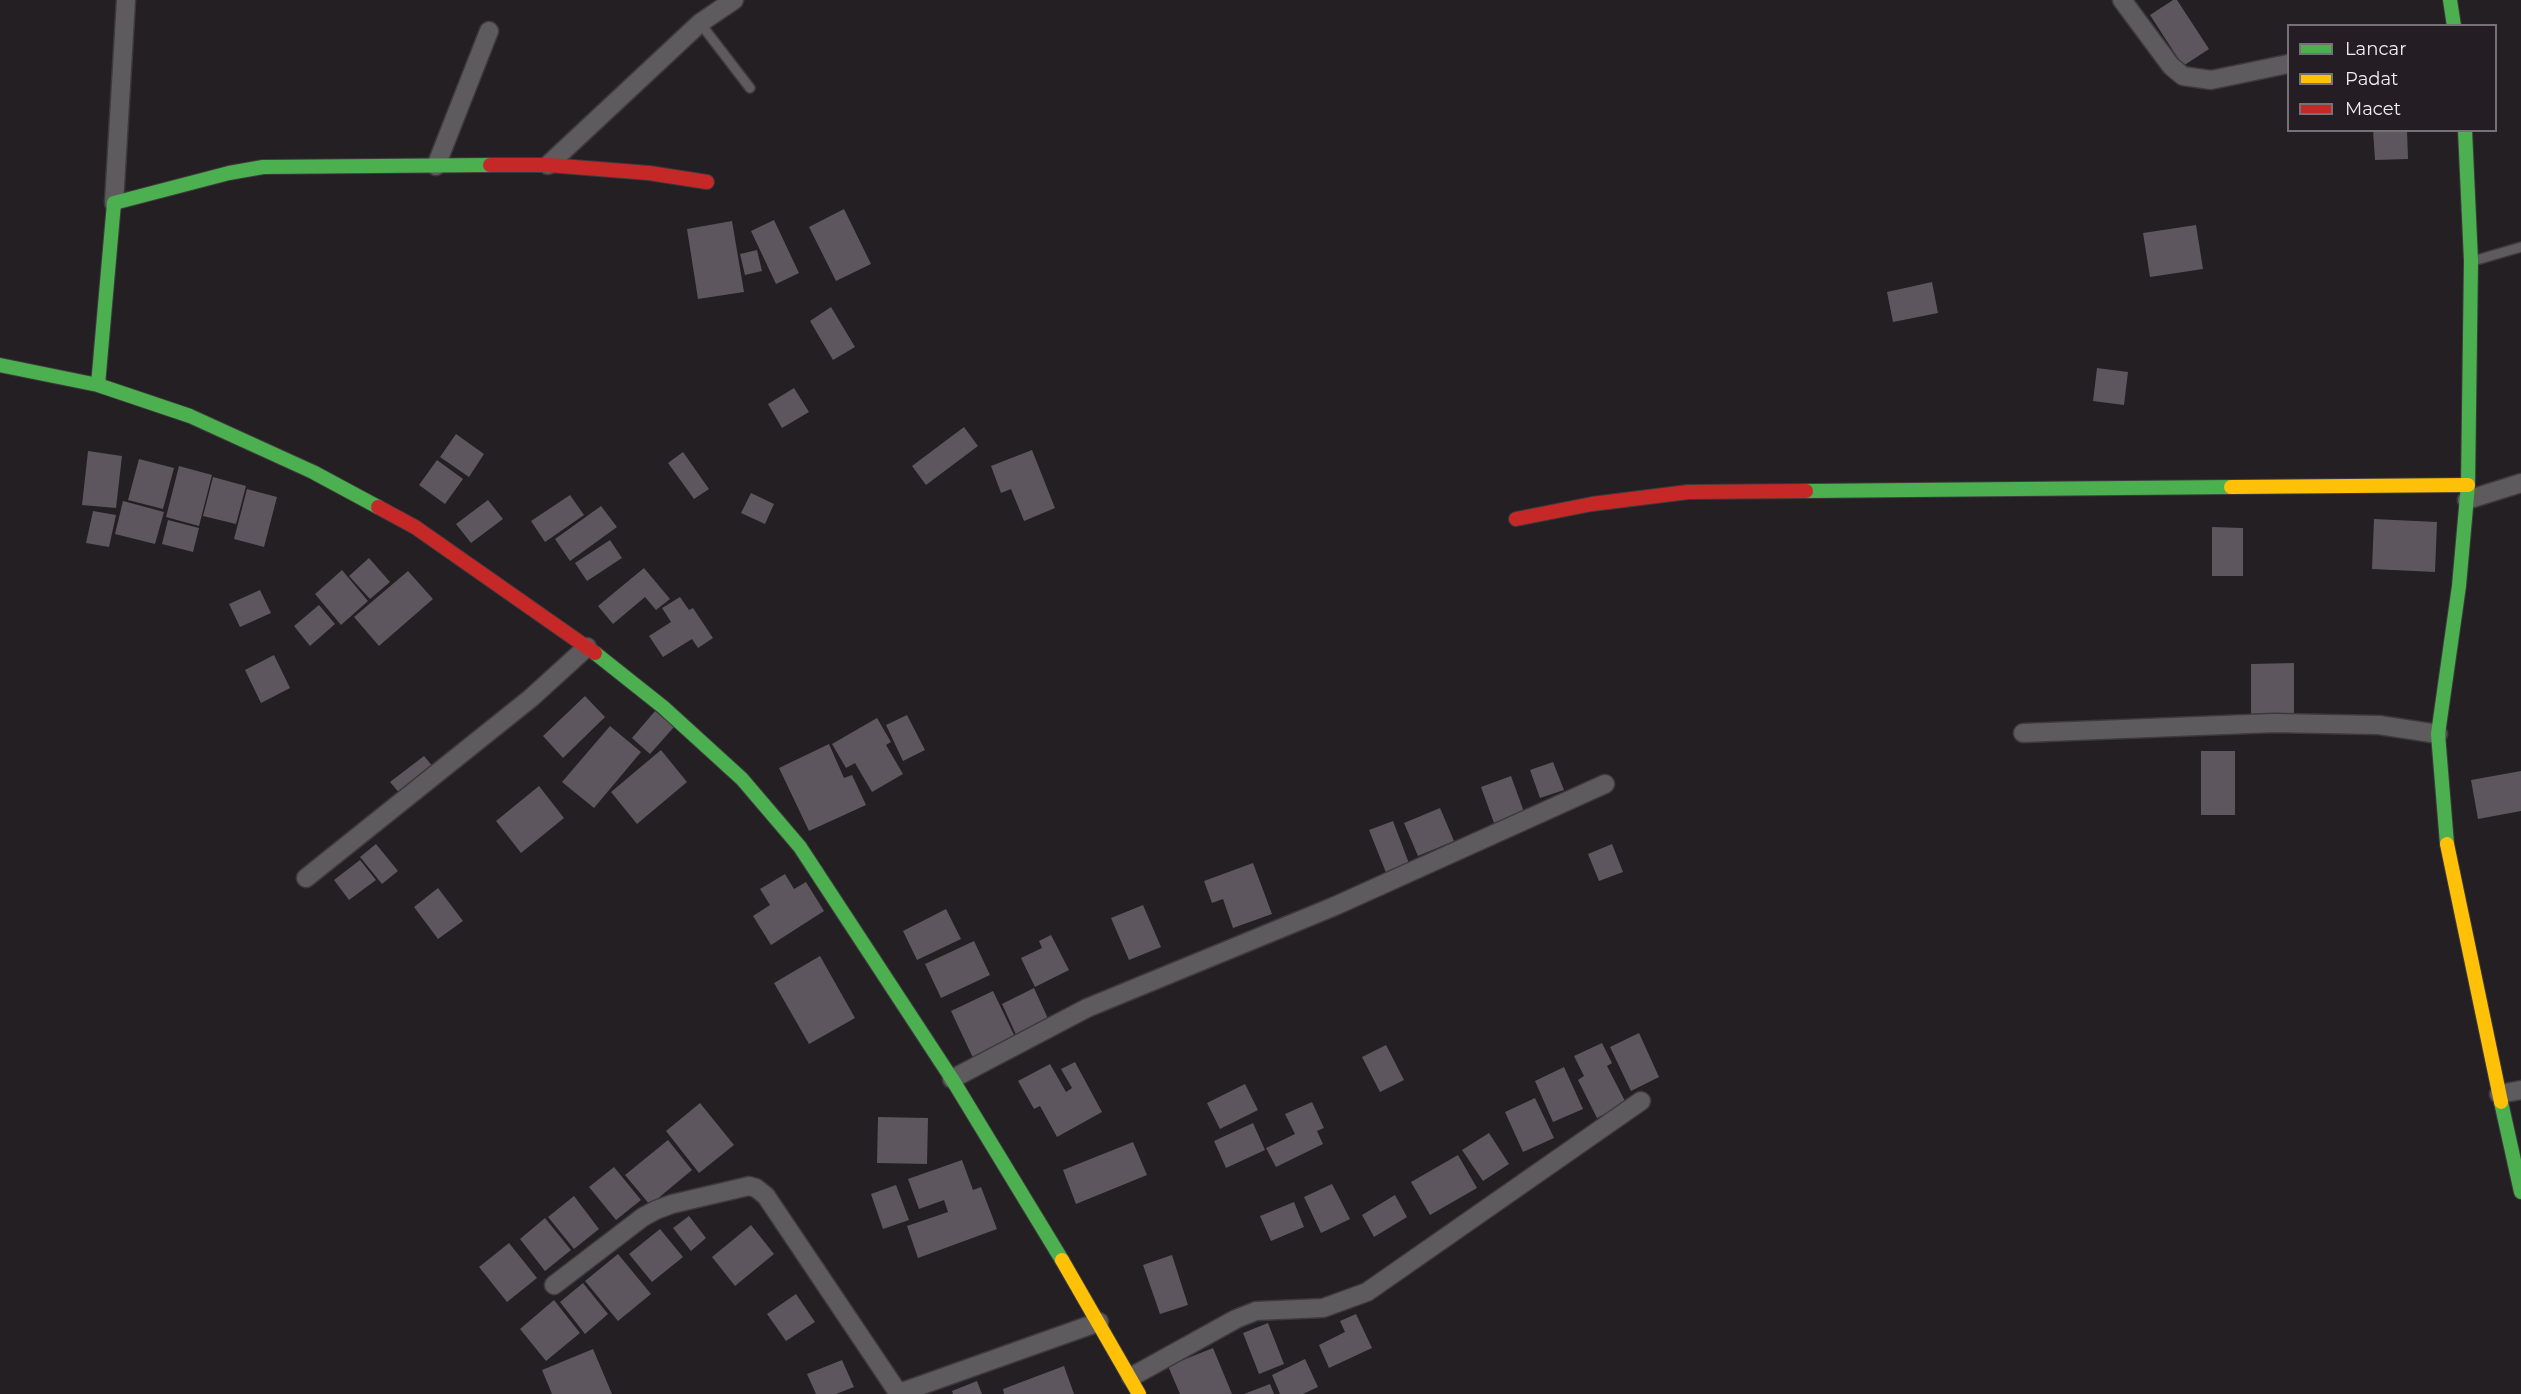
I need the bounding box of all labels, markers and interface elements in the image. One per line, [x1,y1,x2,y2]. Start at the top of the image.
legend [2287,24,2497,132]
text: Lancar [2345,38,2406,60]
text: Padat [2345,68,2398,90]
text: Macet [2345,98,2401,120]

